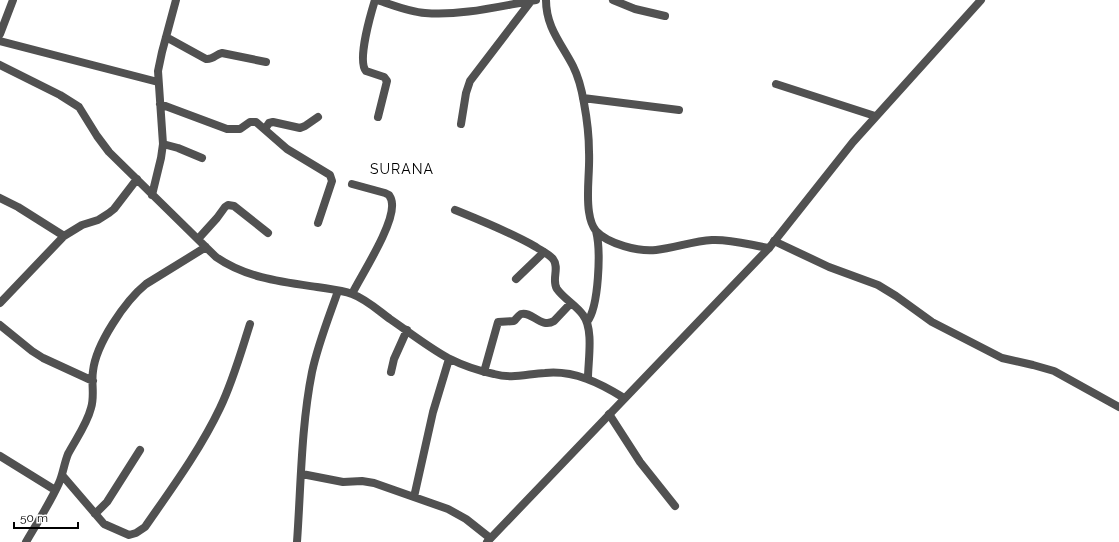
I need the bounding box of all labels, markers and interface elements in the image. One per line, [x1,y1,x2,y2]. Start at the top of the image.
district label: SURANA [370,161,434,177]
scale bar [14,504,78,530]
text: 50 m [20,511,48,525]

